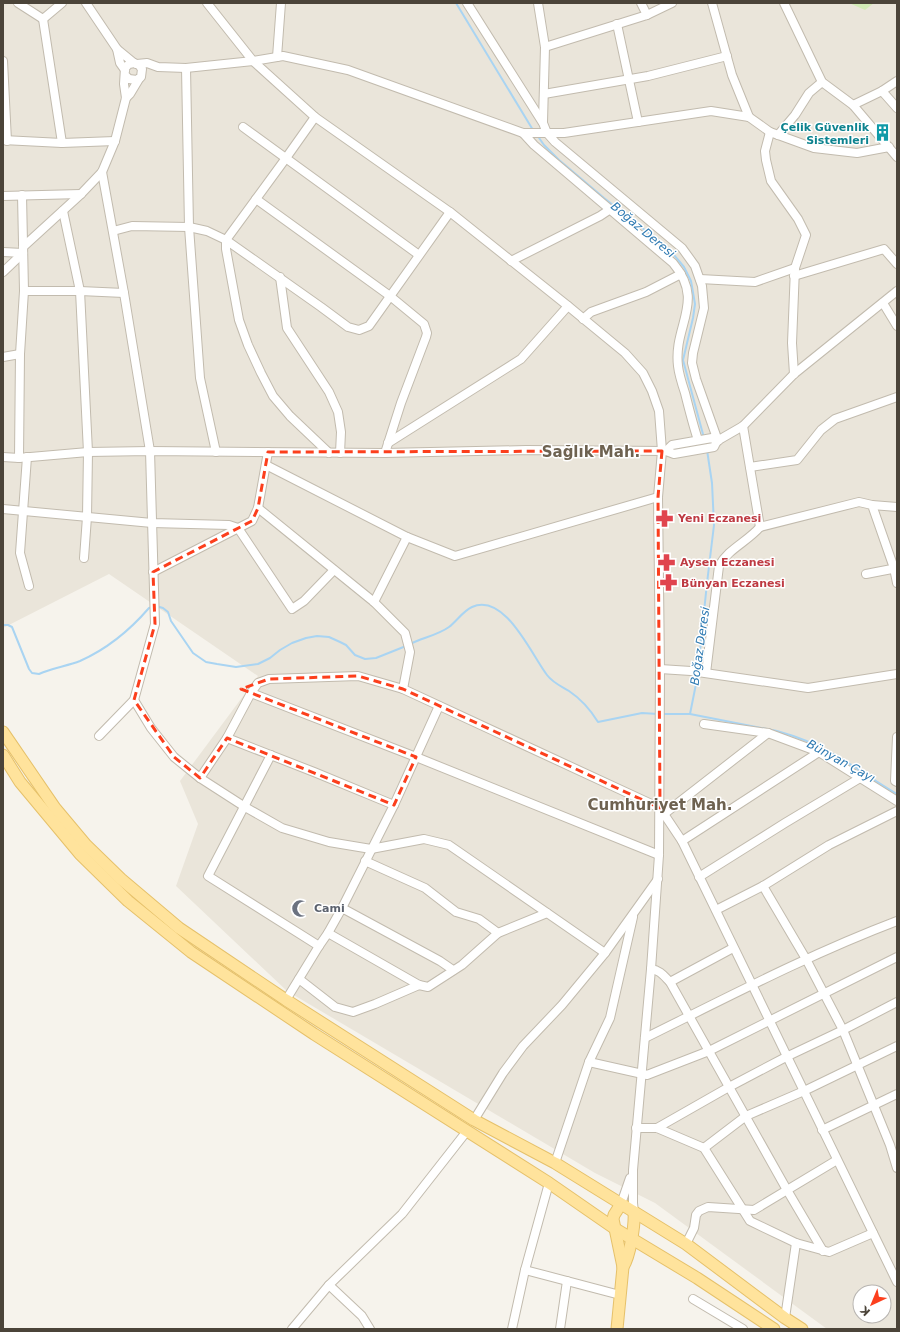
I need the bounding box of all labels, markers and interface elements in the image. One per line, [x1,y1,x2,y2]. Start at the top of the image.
place label: Çelik Güvenlik Sistemleri [781,121,870,147]
building icon: Çelik Güvenlik Sistemleri [872,123,892,143]
water label: Boğaz Deresi [608,199,678,261]
district label: Sağlık Mah. [542,443,640,461]
pharmacy icon: Yeni Eczanesi [655,508,675,528]
place label: Yeni Eczanesi [677,512,761,525]
pharmacy icon: Aysen Eczanesi [657,552,677,572]
place label: Aysen Eczanesi [680,556,774,569]
pharmacy icon: Bünyan Eczanesi [658,573,678,593]
place label: Bünyan Eczanesi [681,577,785,590]
water label: Boğaz Deresi [688,605,713,686]
water label: Bünyan Çayı [805,737,877,785]
district label: Cumhuriyet Mah. [588,796,732,814]
mosque icon: Cami [291,898,311,918]
place label: Cami [314,902,345,915]
north arrow [852,1284,892,1324]
text: K [857,1303,873,1318]

